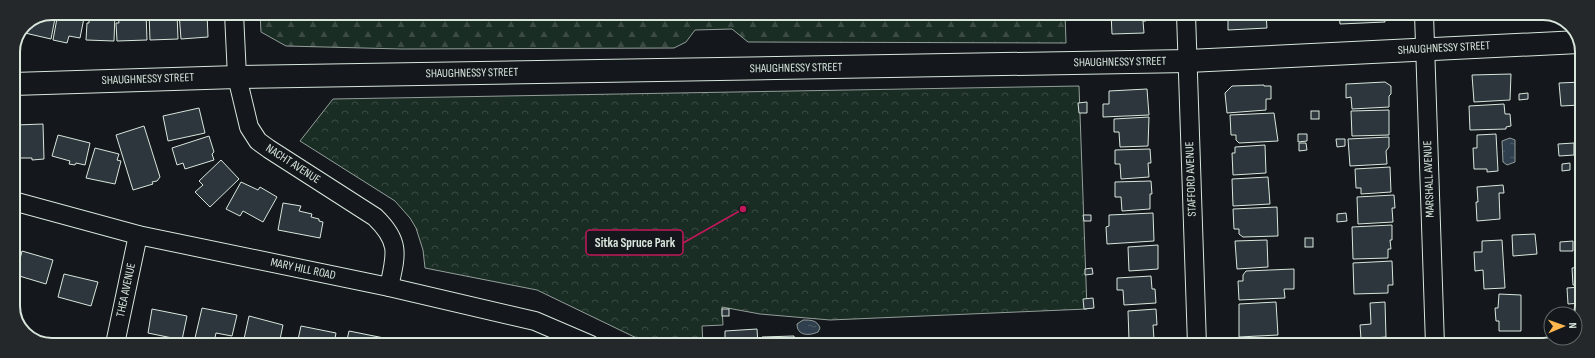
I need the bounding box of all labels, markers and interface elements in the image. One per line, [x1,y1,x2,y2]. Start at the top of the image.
street label: SHAUGHNESSY STREET [1397,38,1491,58]
street label: SHAUGHNESSY STREET [1074,54,1167,70]
street label: SHAUGHNESSY STREET [750,60,843,76]
street label: SHAUGHNESSY STREET [426,65,519,81]
street label: SHAUGHNESSY STREET [101,70,195,88]
street label: MARSHALL AVENUE [1420,140,1438,218]
street label: NACHT AVENUE [263,141,323,187]
street label: STAFFORD AVENUE [1182,141,1200,217]
callout: Sitka Spruce Park [586,230,683,255]
text: Sitka Spruce Park [595,235,676,251]
street label: MARY HILL ROAD [269,255,337,283]
street label: THEA AVENUE [113,261,139,318]
north arrow [1543,306,1583,346]
text: N [1566,323,1579,329]

